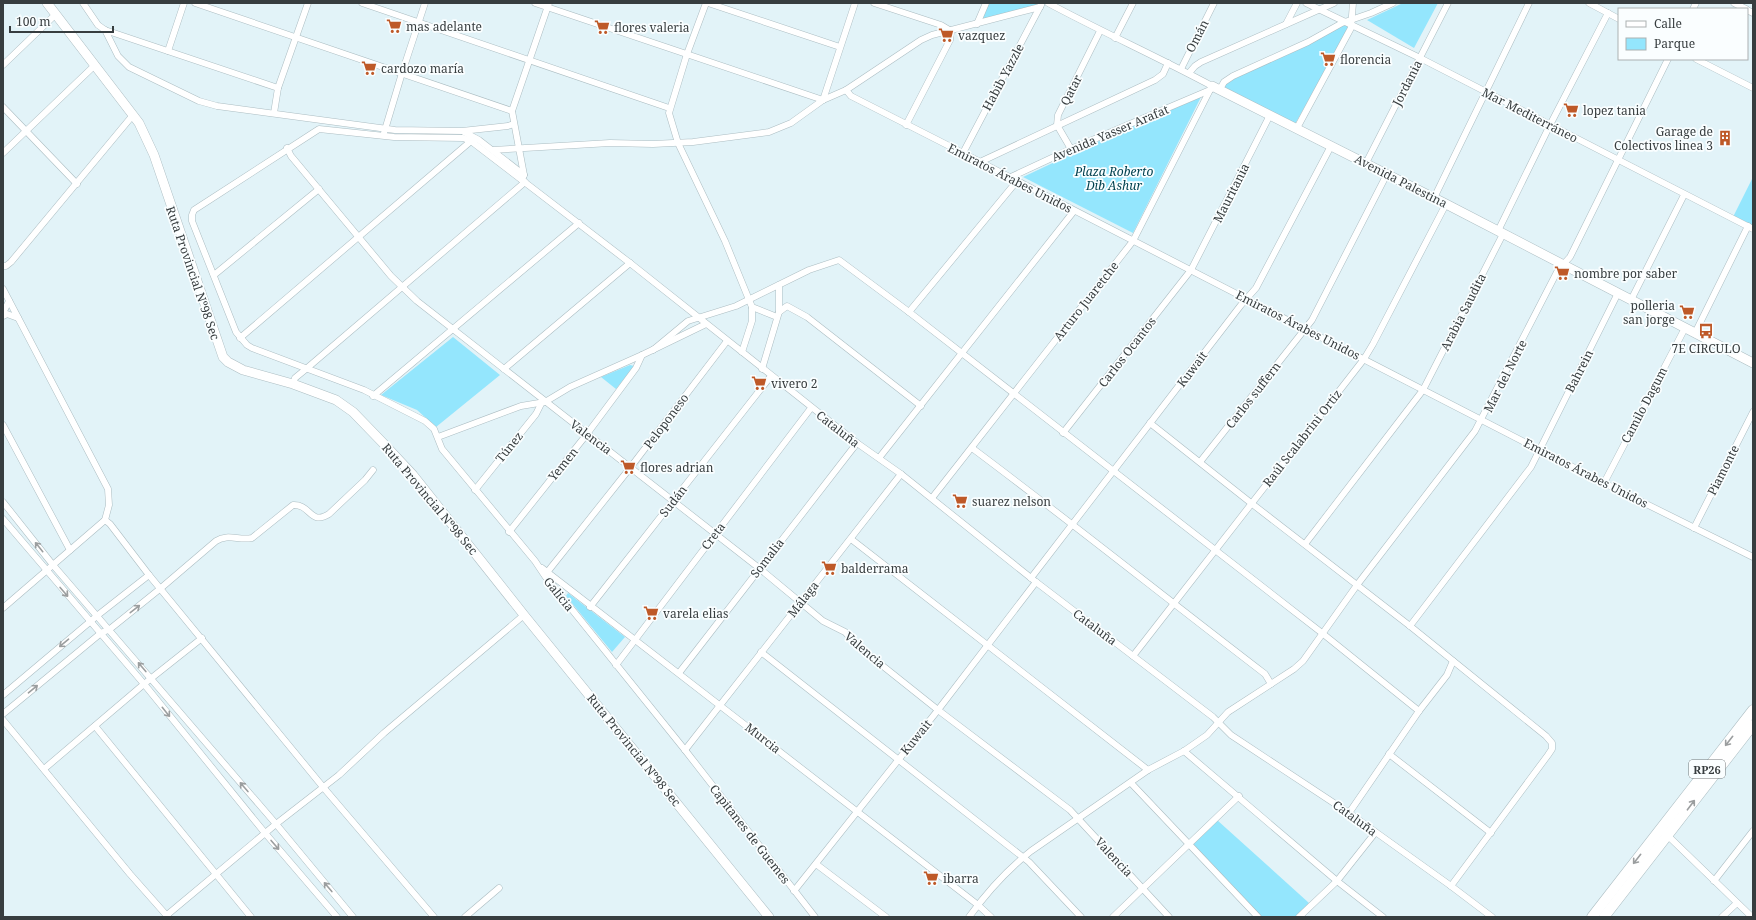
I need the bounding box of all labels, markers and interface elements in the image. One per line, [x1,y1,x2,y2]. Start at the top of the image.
scale bar [10,8,113,34]
legend [1618,8,1748,60]
text: 100 m [16,13,51,30]
text: Calle [1654,15,1682,32]
street label: Omán [1182,16,1213,55]
supermarket icon: mas adelante [385,17,403,35]
place label: mas adelante [406,18,482,35]
supermarket icon: flores valeria [593,18,611,36]
place label: flores valeria [614,19,690,36]
supermarket icon: vazquez [937,26,955,44]
place label: vazquez [958,27,1005,44]
text: Parque [1654,35,1695,52]
street label: Habib Yazzle [978,40,1028,114]
supermarket icon: florencia [1319,50,1337,68]
place label: florencia [1340,51,1391,68]
street label: Jordania [1388,57,1426,110]
supermarket icon: cardozo maría [360,59,378,77]
place label: cardozo maría [381,60,464,77]
street label: Qatar [1056,71,1086,108]
street label: Mar Mediterráneo [1479,84,1581,146]
street label: Avenida Yasser Arafat [1049,101,1171,165]
supermarket icon: lopez tania [1562,101,1580,119]
place label: lopez tania [1583,102,1646,119]
place label: Garage de Colectivos linea 3 [1614,123,1713,154]
building icon: Garage de Colectivos linea 3 [1716,129,1734,147]
street label: Emiratos Árabes Unidos [945,139,1075,217]
street label: Avenida Palestina [1352,150,1451,212]
street label: Mauritania [1209,160,1253,226]
park label: Plaza Roberto Dib Ashur [1074,163,1153,194]
street label: Ruta Provincial Nº98 Sec [162,204,224,342]
street label: Arturo Juaretche [1050,258,1122,344]
supermarket icon: nombre por saber [1553,264,1571,282]
place label: nombre por saber [1574,265,1678,282]
street label: Arabia Saudita [1436,270,1490,354]
street label: Emiratos Árabes Unidos [1233,286,1363,364]
place label: polleria san jorge [1623,297,1675,328]
supermarket icon: polleria san jorge [1678,303,1696,321]
street label: Carlos Ocantos [1094,313,1160,391]
bus stop icon: 7E CIRCULO [1697,322,1715,340]
street label: Mar del Norte [1479,337,1531,415]
place label: 7E CIRCULO [1671,340,1741,357]
street label: Bahrein [1561,346,1597,395]
street label: Kuwait [1173,348,1211,390]
street label: Carlos suffern [1222,358,1285,432]
street label: Camilo Dagum [1617,364,1671,446]
supermarket icon: vivero 2 [750,374,768,392]
place label: vivero 2 [771,375,818,392]
street label: Raúl Scalabrini Ortiz [1259,386,1345,490]
street label: Peloponeso [640,390,692,452]
street label: Cataluña [813,407,863,452]
street label: Valencia [567,416,616,459]
street label: Túnez [491,428,527,466]
street label: Emiratos Árabes Unidos [1521,434,1651,512]
street label: Ruta Provincial Nº98 Sec [378,440,482,558]
street label: Piamonte [1703,442,1743,498]
street label: Yemen [544,443,582,485]
supermarket icon: flores adrian [619,458,637,476]
place label: flores adrian [640,459,714,476]
street label: Sudán [655,481,691,520]
supermarket icon: suarez nelson [951,492,969,510]
place label: suarez nelson [972,493,1051,510]
street label: Creta [697,519,729,553]
street label: Somalia [746,535,788,581]
one-way arrow [35,541,43,552]
supermarket icon: balderrama [820,559,838,577]
place label: balderrama [841,560,909,577]
street label: Galicia [540,573,578,615]
street label: Málaga [783,577,823,621]
one-way arrow [59,587,69,597]
supermarket icon: varela elias [642,604,660,622]
one-way arrow [129,605,140,613]
place label: varela elias [663,605,729,622]
street label: Cataluña [1070,605,1121,649]
street label: Valencia [841,628,889,672]
one-way arrow [59,639,70,648]
one-way arrow [137,662,146,673]
one-way arrow [28,685,38,694]
street label: Ruta Provincial Nº98 Sec [583,690,685,810]
one-way arrow [162,707,171,717]
street label: Kuwait [897,716,935,758]
street label: Murcia [742,719,785,757]
one-way arrow [1725,735,1733,746]
road number: RP26 [1689,760,1725,778]
street label: Capitanes de Guemes [706,781,794,887]
one-way arrow [240,782,249,793]
street label: Cataluña [1329,796,1381,840]
one-way arrow [1687,800,1696,811]
street label: Valencia [1091,833,1137,881]
one-way arrow [271,840,280,850]
one-way arrow [1633,854,1641,865]
supermarket icon: ibarra [922,869,940,887]
place label: ibarra [943,870,979,887]
one-way arrow [323,882,332,892]

